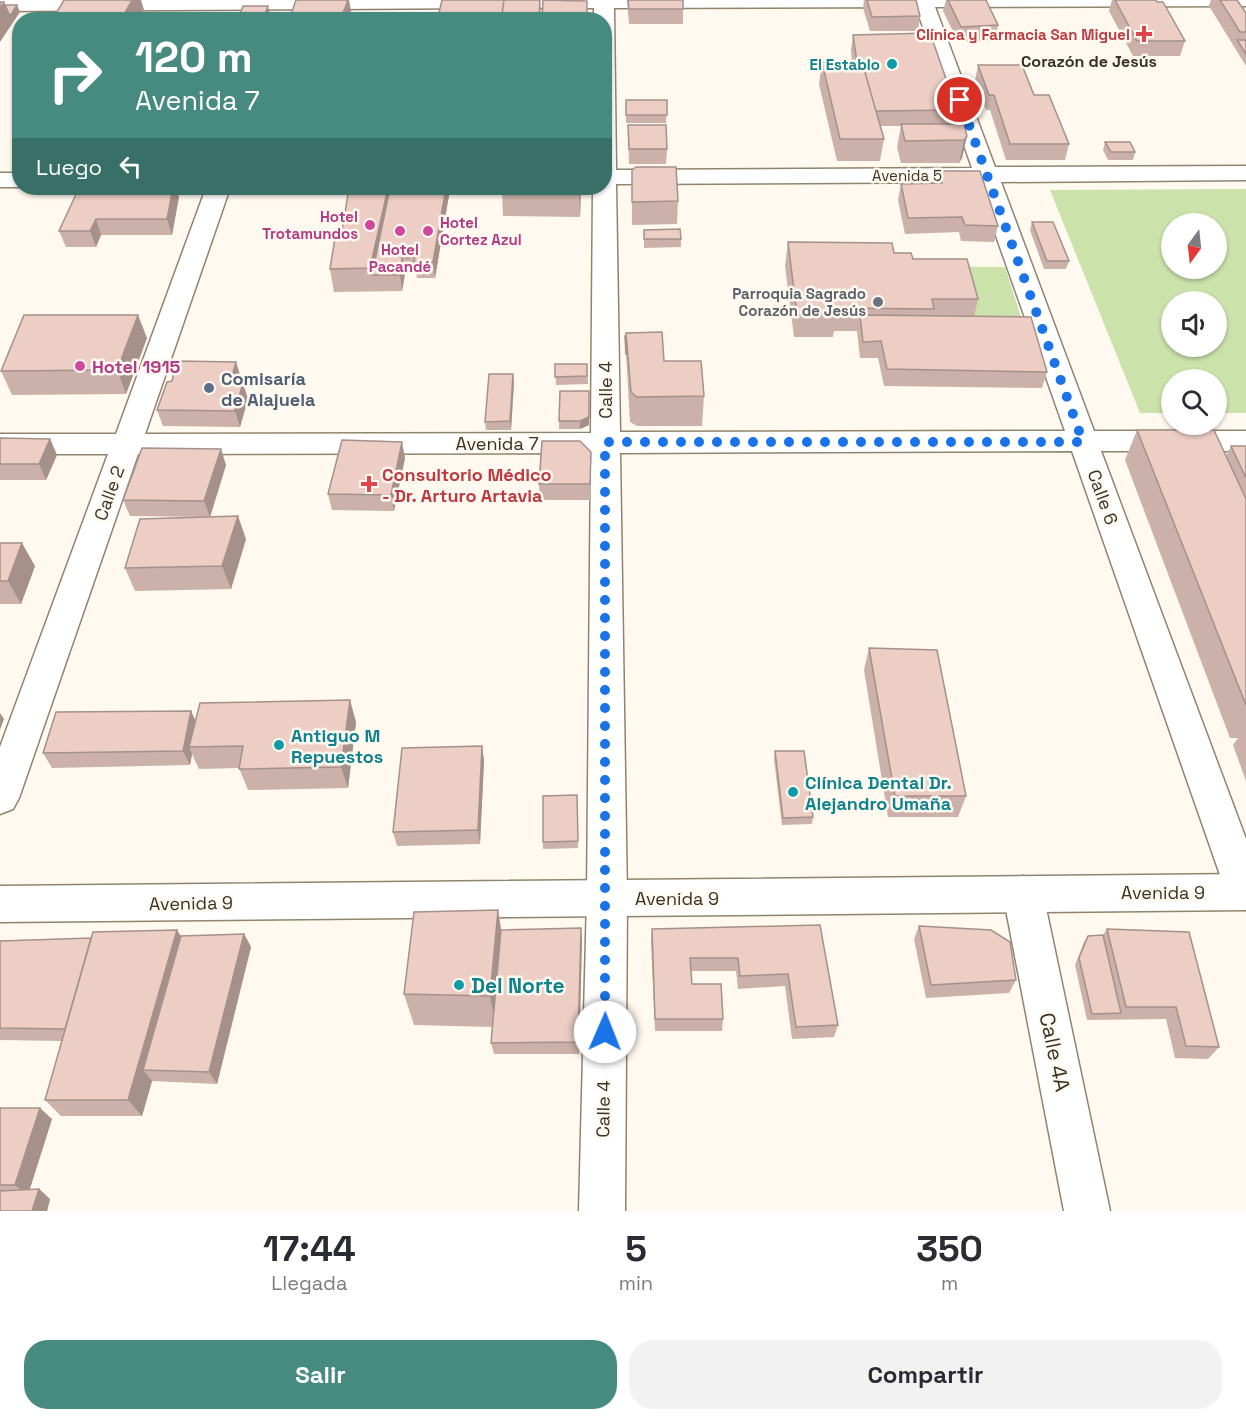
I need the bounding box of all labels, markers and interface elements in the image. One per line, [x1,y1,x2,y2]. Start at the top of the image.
place label: Clínica y Farmacia San Miguel [916,25,1130,44]
marker: Clínica y Farmacia San Miguel [1135,25,1153,43]
text: 120 m [135,31,253,84]
icon: right [36,36,114,114]
district label: Corazón de Jesús [1021,51,1157,72]
place label: El Establo [810,55,880,74]
marker: El Establo [885,57,899,71]
pin [934,74,985,125]
text: Avenida 7 [135,83,260,118]
icon: arrive [943,83,976,116]
icon: left [114,150,147,183]
text: Luego [36,153,102,181]
street label: Avenida 5 [872,166,942,185]
place label: Hotel Trotamundos [262,207,358,243]
place label: Hotel Cortez Azul [440,213,522,249]
north arrow [1161,213,1227,279]
map controls [1161,213,1227,435]
marker: Hotel Trotamundos [363,218,377,232]
marker: Hotel Pacandé [393,224,407,238]
marker: Hotel Cortez Azul [421,224,435,238]
place label: Hotel Pacandé [369,240,432,276]
place label: Parroquia Sagrado Corazón de Jesús [732,284,866,320]
button: sound [1161,291,1227,357]
marker: Parroquia Sagrado Corazón de Jesús [871,295,885,309]
place label: Hotel 1915 [92,355,181,378]
marker: Hotel 1915 [73,359,87,373]
street label: Calle 4 [594,361,617,419]
place label: Comisaría de Alajuela [221,367,316,411]
button: search [1161,369,1227,435]
marker: Comisaría de Alajuela [202,381,216,395]
street label: Avenida 7 [455,432,539,455]
street label: Calle 2 [88,462,130,524]
place label: Consultorio Médico - Dr. Arturo Artavia [382,463,552,507]
street label: Calle 6 [1082,466,1124,528]
marker: Consultorio Médico - Dr. Arturo Artavia [360,475,378,493]
place label: Antiguo M Repuestos [291,724,383,768]
marker: Antiguo M Repuestos [272,738,286,752]
place label: Clínica Dental Dr. Alejandro Umaña [805,771,952,815]
marker: Clínica Dental Dr. Alejandro Umaña [786,785,800,799]
street label: Avenida 9 [1121,881,1205,904]
street label: Avenida 9 [635,887,719,910]
street label: Avenida 9 [149,891,233,915]
place label: Del Norte [471,972,565,999]
marker: Del Norte [452,978,466,992]
position arrow [573,1000,637,1064]
street label: Calle 4A [1033,1010,1077,1094]
street label: Calle 4 [591,1080,615,1138]
text: 17:44 [263,1226,356,1272]
text: 5 [625,1226,647,1272]
text: 350 [916,1226,983,1272]
text: Llegada [271,1270,347,1296]
text: min [619,1270,653,1296]
text: m [941,1270,958,1296]
button: Salir [24,1340,617,1409]
button: Compartir [629,1340,1222,1409]

